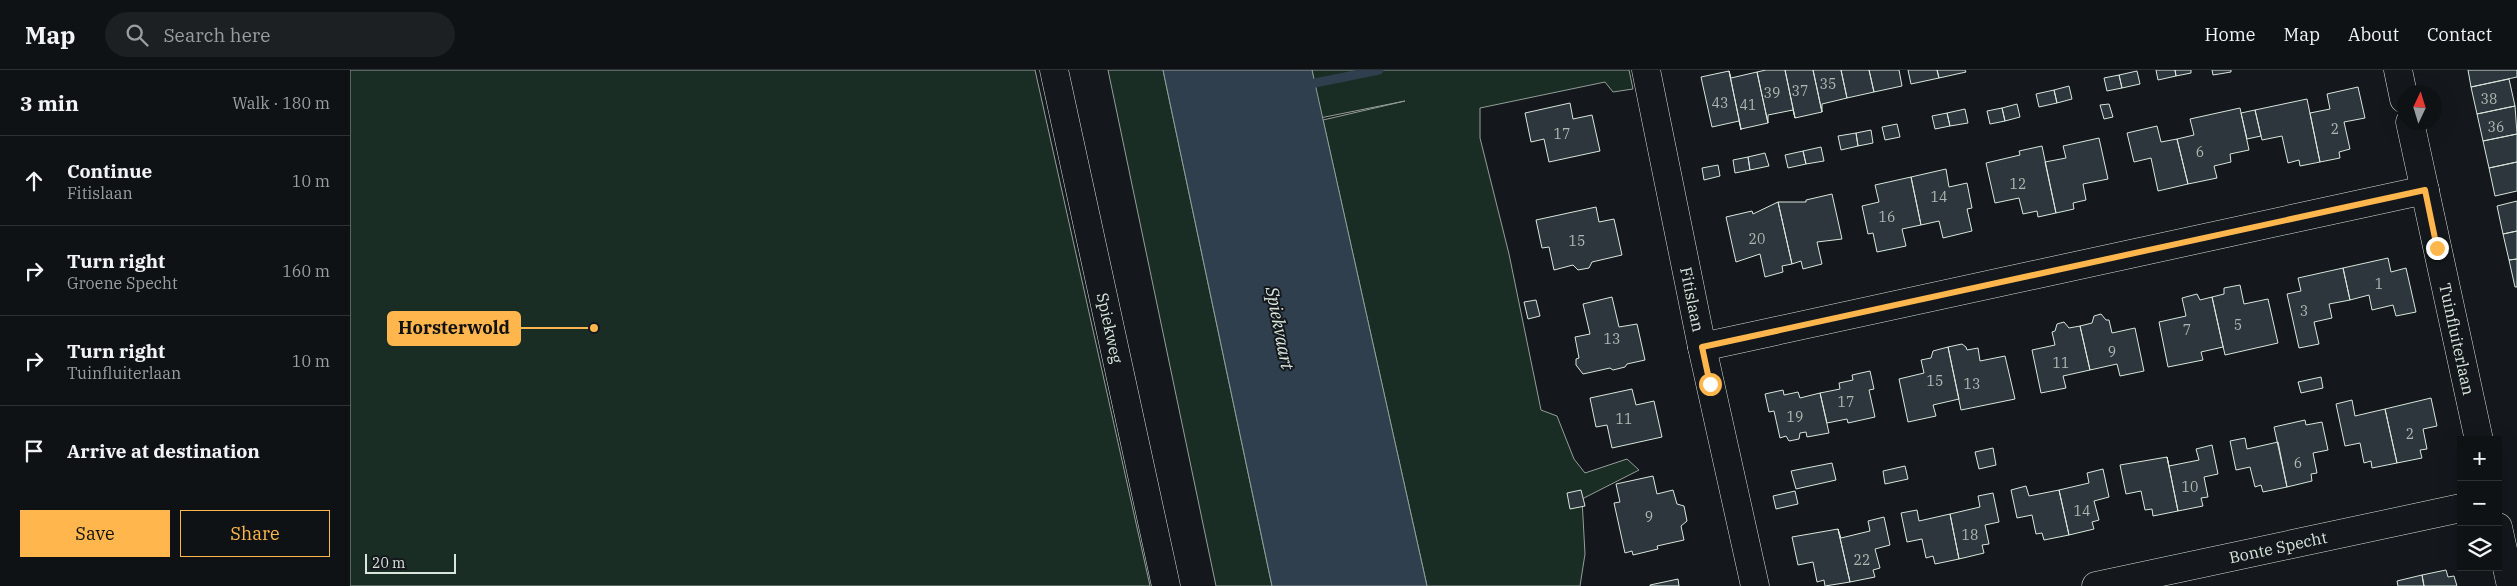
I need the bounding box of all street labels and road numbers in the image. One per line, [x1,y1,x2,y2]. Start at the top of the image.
street label: Fitislaan [1676,265,1709,334]
street label: Tuinfluiterlaan [2435,281,2479,397]
street label: Spiekweg [1093,291,1127,365]
street label: Bonte Specht [2227,527,2329,567]

